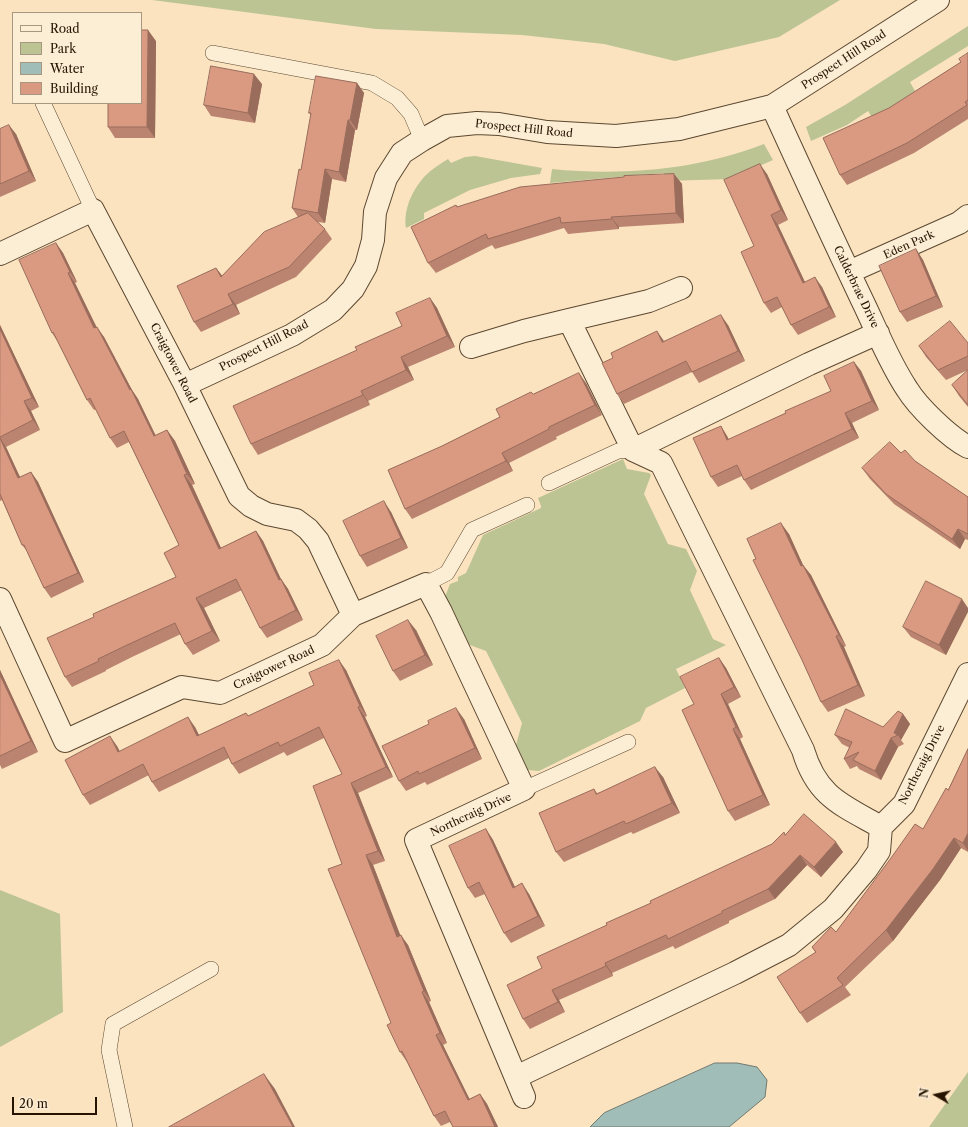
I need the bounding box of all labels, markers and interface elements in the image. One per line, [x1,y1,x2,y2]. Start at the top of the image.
legend [12,12,142,104]
text: Road [50,21,80,36]
street label: Prospect Hill Road [799,28,889,92]
text: Park [50,41,76,56]
text: Water [50,61,84,76]
text: Building [50,81,98,96]
street label: Prospect Hill Road [474,117,574,141]
street label: Eden Park [882,228,936,262]
street label: Calderbrae Drive [830,244,882,330]
street label: Prospect Hill Road [217,318,311,374]
street label: Craigtower Road [147,321,199,405]
street label: Craigtower Road [231,643,317,693]
street label: Northcraig Drive [896,723,948,807]
street label: Northcraig Drive [428,790,514,840]
north arrow [916,1075,956,1115]
text: N [916,1087,932,1099]
scale bar [14,1089,99,1115]
text: 20 m [19,1096,48,1111]

